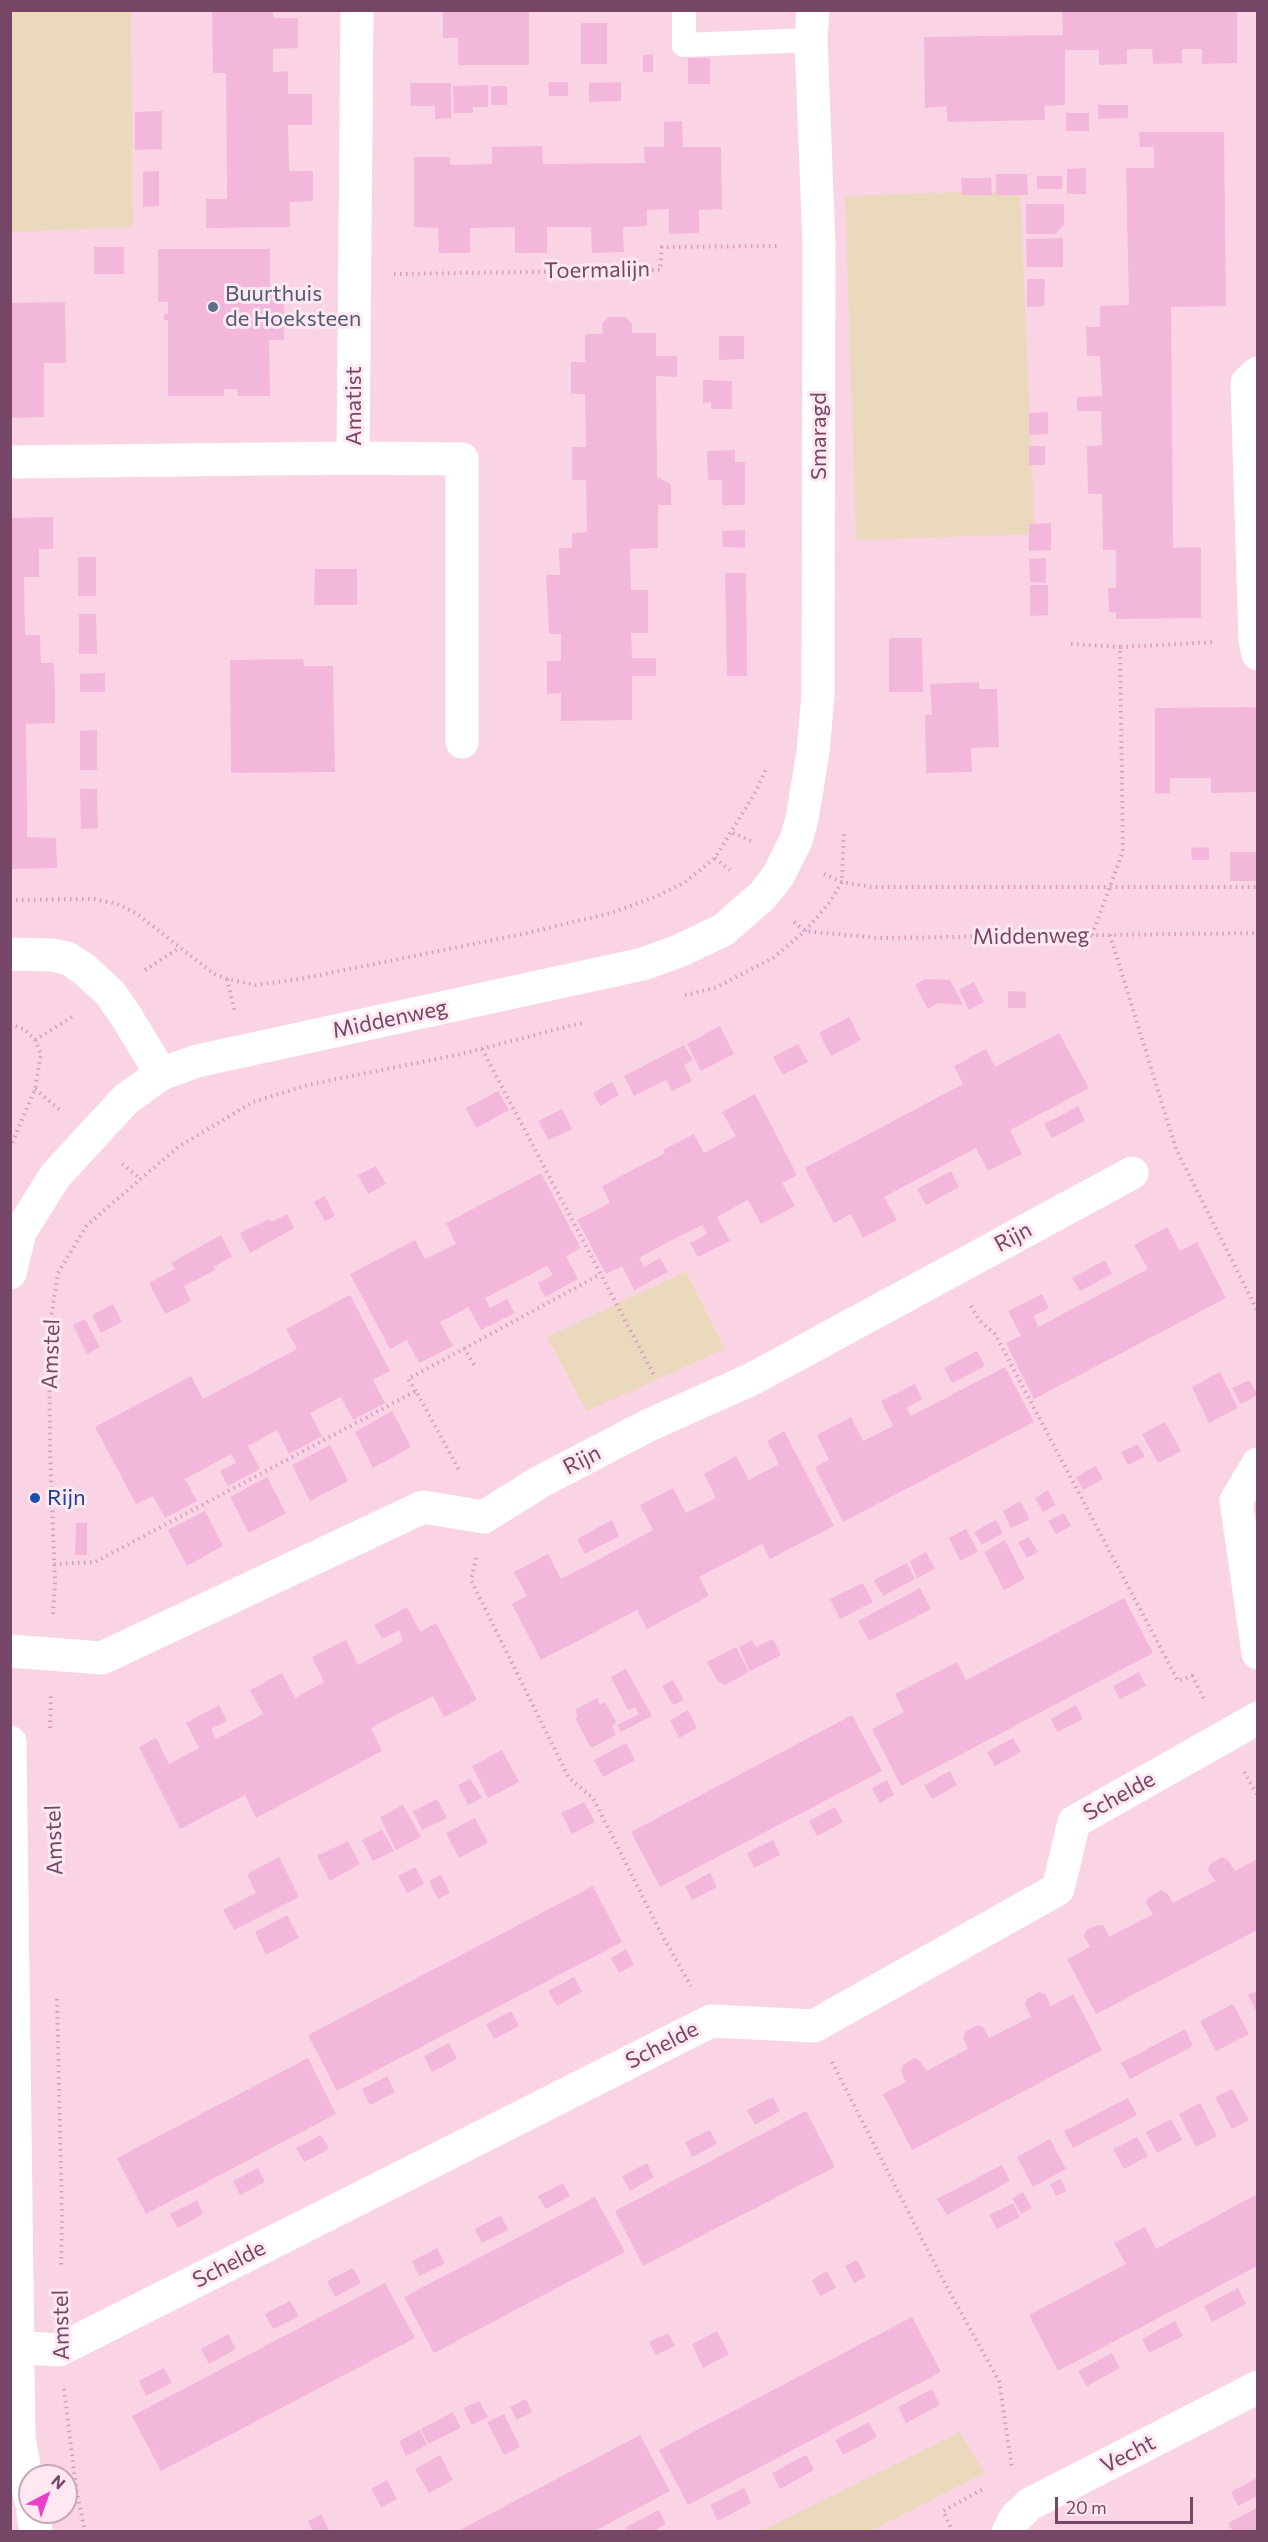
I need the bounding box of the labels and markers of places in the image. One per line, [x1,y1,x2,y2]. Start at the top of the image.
place label: Buurthuis de Hoeksteen [225,281,361,332]
marker: Buurthuis de Hoeksteen [206,300,220,314]
place label: Rijn [47,1485,86,1511]
marker: Rijn [28,1491,42,1505]

